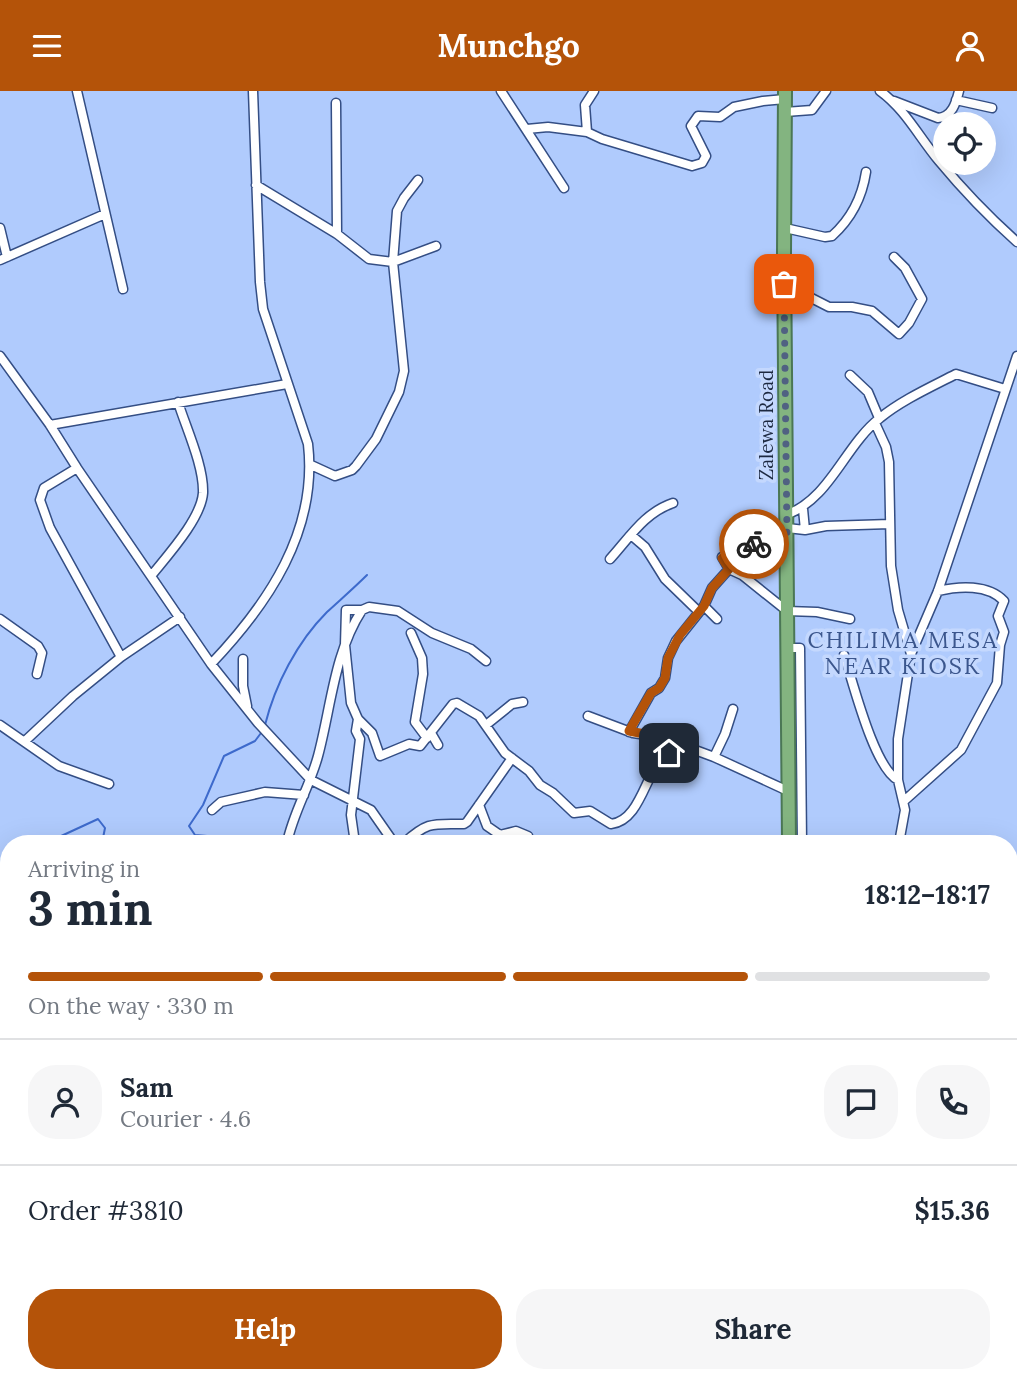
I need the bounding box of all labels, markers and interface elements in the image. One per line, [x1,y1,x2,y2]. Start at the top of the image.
text: Munchgo [437,25,580,66]
icon: menu [28,27,66,65]
icon: person [951,27,989,65]
map controls [933,112,996,175]
button: locate [933,112,996,175]
pin [754,254,814,314]
icon: bag [765,265,803,303]
street label: Zalewa Road [754,370,778,480]
courier [719,509,789,579]
icon: bike [735,525,773,563]
district label: CHILIMA MESA NEAR KIOSK [807,625,999,680]
pin [639,723,699,783]
icon: home [650,734,688,772]
text: Arriving in [28,854,140,883]
text: 18:12–18:17 [865,878,990,911]
text: 3 min [28,879,153,938]
text: On the way · 330 m [28,991,234,1020]
button: person [28,1065,102,1139]
button: chat [824,1065,898,1139]
button: phone [916,1065,990,1139]
text: Sam [120,1071,173,1104]
text: Courier · 4.6 [120,1104,251,1133]
text: Order #3810 [28,1194,184,1227]
text: $15.36 [915,1194,990,1227]
button: Help [28,1289,502,1369]
button: Share [516,1289,990,1369]

